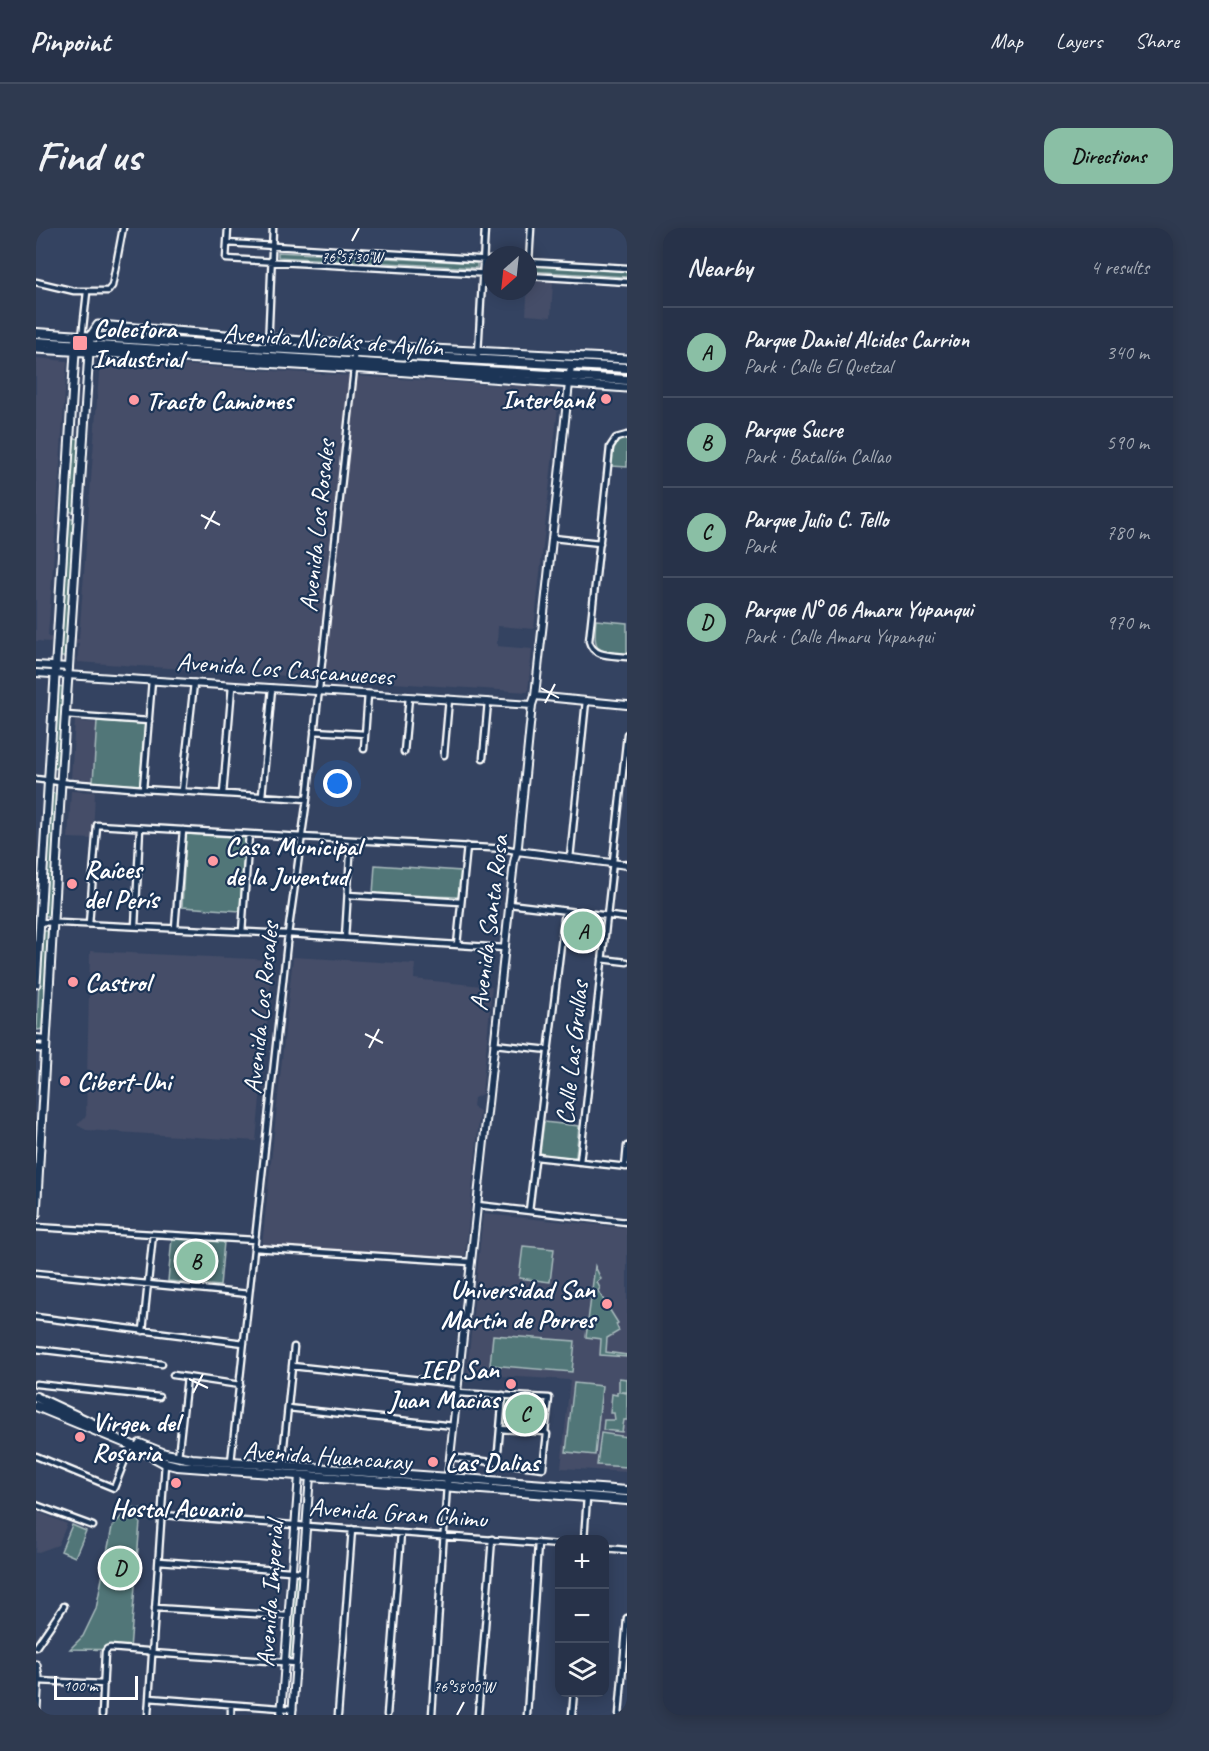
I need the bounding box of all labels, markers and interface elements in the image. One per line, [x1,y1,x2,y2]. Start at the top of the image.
text: Pinpoint [30,24,110,59]
text: Map [990,28,1023,54]
text: Layers [1056,28,1102,54]
text: Share [1135,28,1179,54]
button: Directions [1044,128,1173,184]
text: Find us [36,130,141,183]
north arrow [483,246,537,300]
text: 76°57'30"W [322,248,386,267]
text: Nearby [687,251,752,284]
text: 4 results [1090,255,1149,280]
place label: Colectora Industrial [93,312,188,375]
street label: Avenida Nicolás de Ayllón [222,316,445,364]
text: Parque Daniel Alcides Carrion [744,326,969,354]
marker: Colectora Industrial [71,334,89,352]
text: A [701,340,712,365]
text: 340 m [1106,340,1149,365]
text: Park · Calle El Quetzal [744,354,892,379]
place label: Interbank [501,383,596,416]
place label: Tracto Camiones [146,384,296,417]
marker: Interbank [599,392,613,406]
marker: Tracto Camiones [127,393,141,407]
text: Parque Sucre [744,416,843,444]
text: B [701,430,712,455]
text: 590 m [1106,430,1149,455]
street label: Avenida Los Rosales [292,436,343,613]
text: Park · Batallón Callao [744,444,891,469]
text: Parque Julio C. Tello [744,506,888,534]
text: C [702,520,711,545]
text: 780 m [1106,520,1149,545]
text: Park [744,534,776,559]
text: Parque N° 06 Amaru Yupanqui [744,596,973,624]
text: D [701,610,712,635]
text: 970 m [1106,610,1149,635]
text: Park · Calle Amaru Yupanqui [744,624,934,649]
street label: Avenida Los Cascanueces [175,645,397,693]
your location [323,769,352,798]
place label: Casa Municipal de la Juventud [225,830,365,893]
street label: Avenida Santa Rosa [462,832,516,1013]
place label: Raíces del Perís [84,853,161,916]
marker: Casa Municipal de la Juventud [206,854,220,868]
marker: Raíces del Perís [65,877,79,891]
pin: A [564,908,602,954]
street label: Avenida Los Rosales [236,918,287,1095]
place label: Castrol [85,966,155,999]
marker: Castrol [66,975,80,989]
street label: Calle Las Grullas [548,978,596,1126]
place label: Cibert-Uni [77,1065,175,1098]
marker: Cibert-Uni [58,1074,72,1088]
pin: B [176,1238,216,1284]
place label: Universidad San Martín de Porres [441,1273,598,1336]
marker: Universidad San Martín de Porres [600,1297,614,1311]
place label: IEP San Juan Macias [387,1353,502,1416]
marker: IEP San Juan Macias [504,1377,518,1391]
pin: C [506,1392,544,1436]
place label: Virgen del Rosaria [92,1406,184,1469]
marker: Virgen del Rosaria [73,1430,87,1444]
street label: Avenida Huancaray [242,1434,415,1479]
place label: Las Dalias [445,1446,542,1479]
marker: Las Dalias [426,1455,440,1469]
marker: Hostal Acuario [169,1476,183,1490]
street label: Avenida Gran Chimu [308,1490,489,1536]
place label: Hostal Acuario [110,1492,243,1525]
street label: Avenida Imperial [248,1515,292,1668]
map controls [555,1535,609,1697]
button: + [555,1535,609,1589]
pin: D [100,1546,140,1590]
button: − [555,1589,609,1643]
button: layers [555,1643,609,1697]
scale bar [54,1673,138,1700]
text: 100 m [63,1676,97,1696]
text: 76°58'00"W [434,1678,498,1697]

